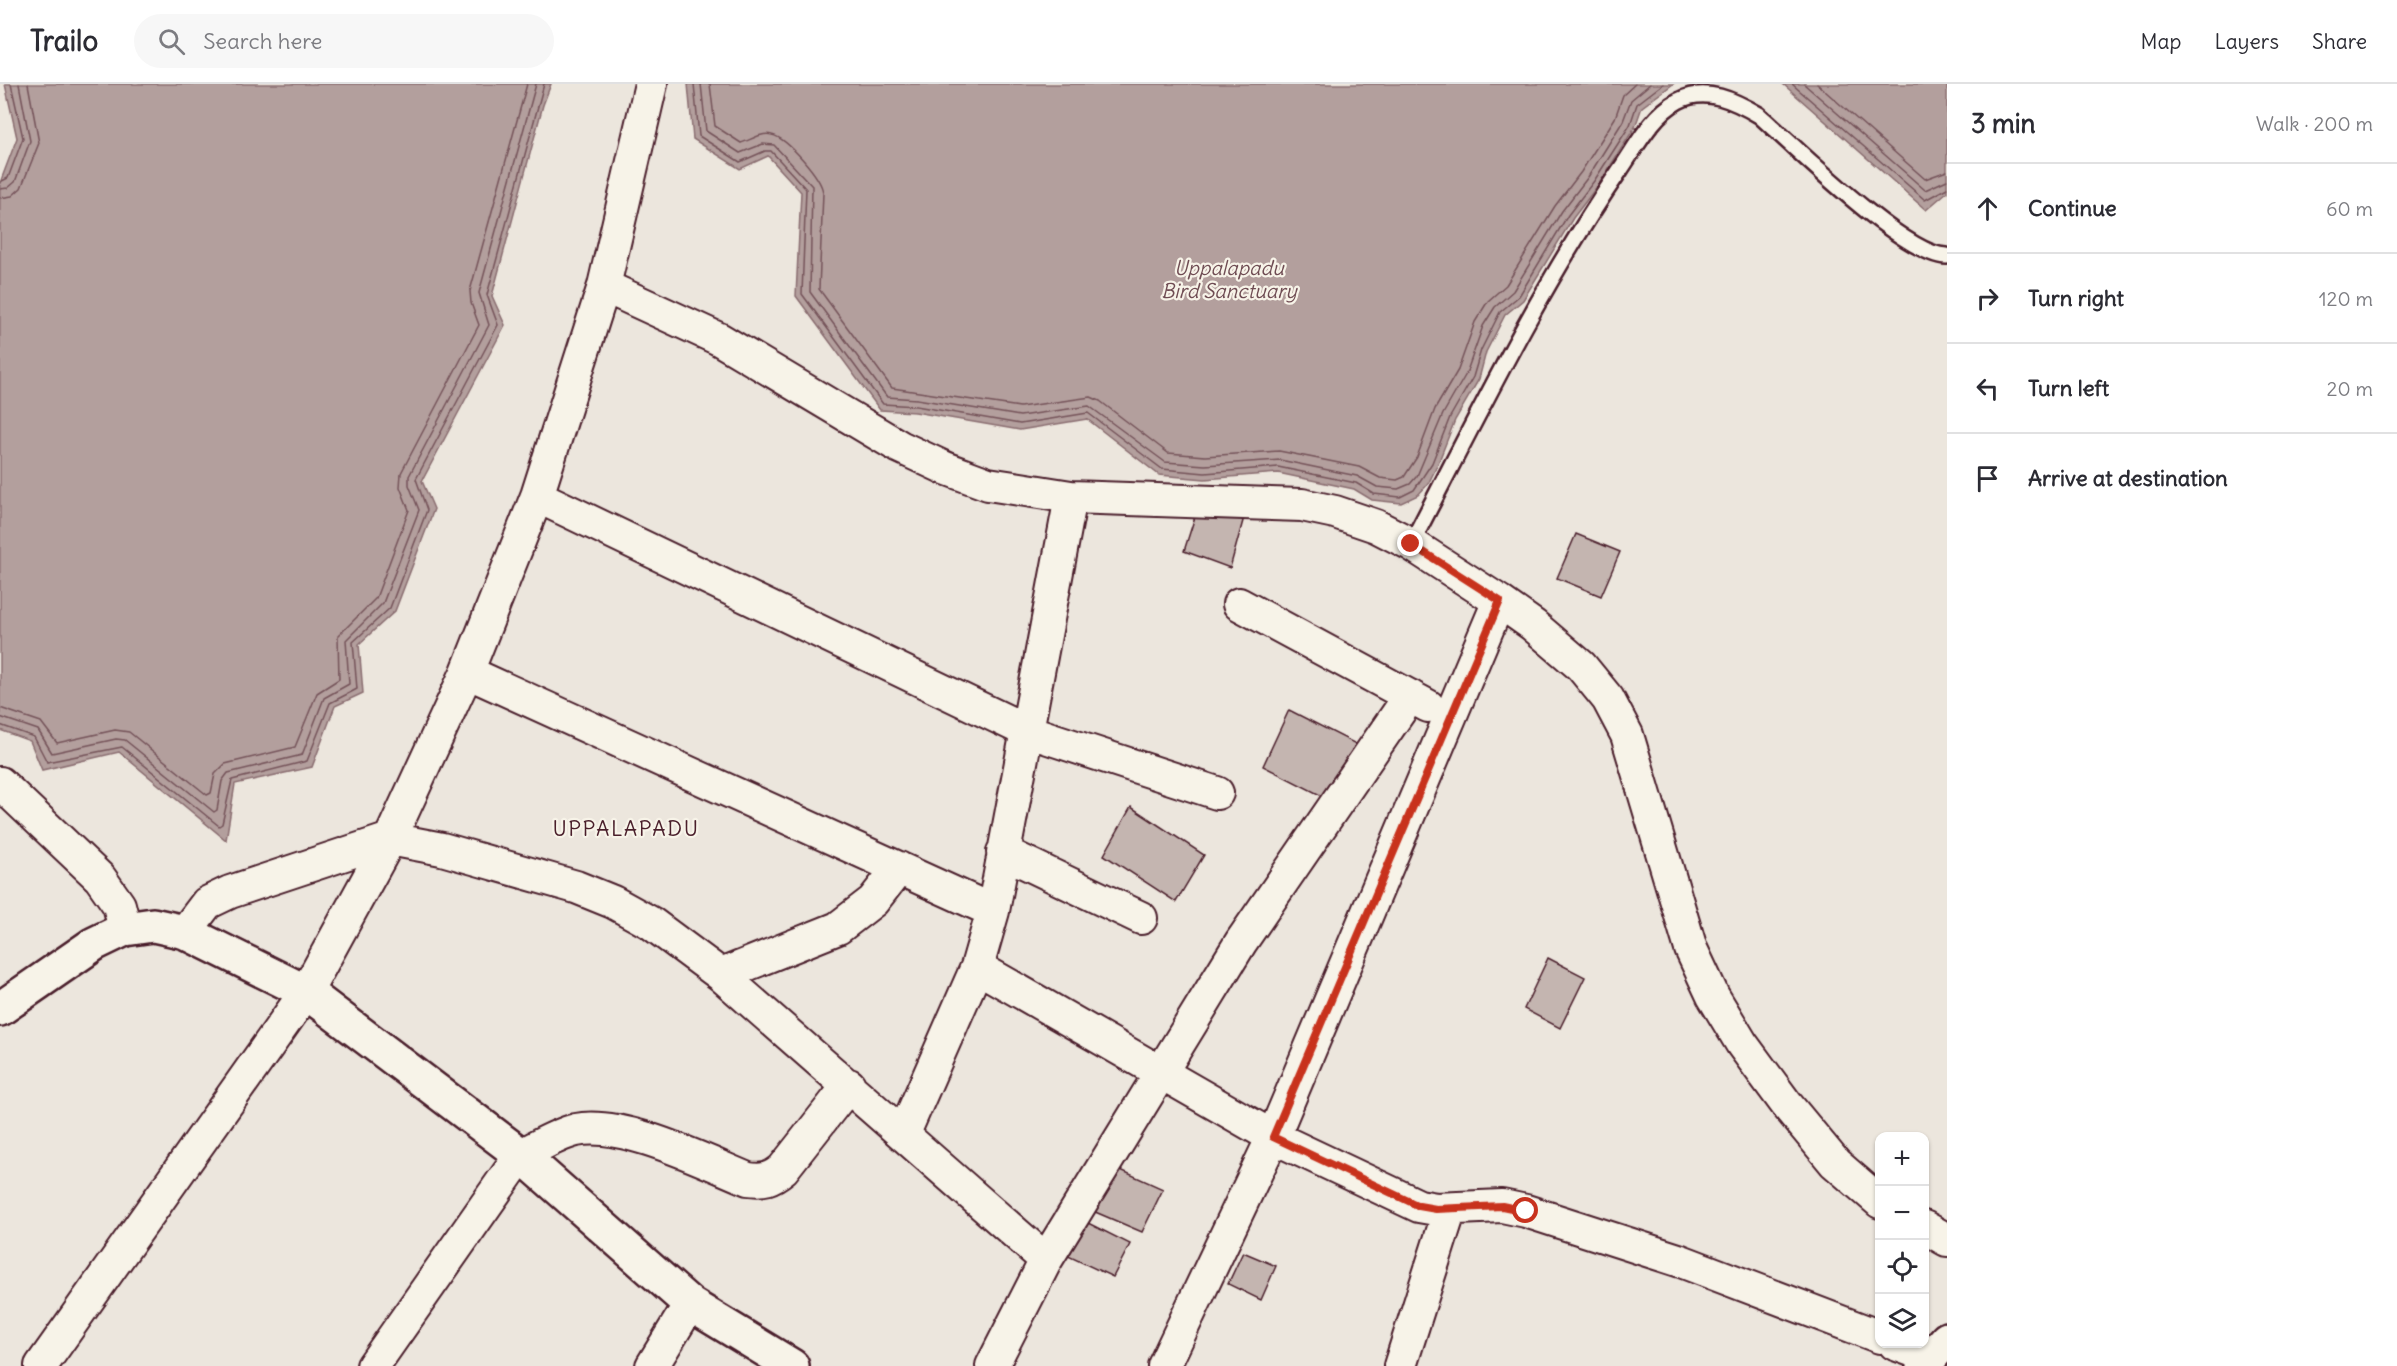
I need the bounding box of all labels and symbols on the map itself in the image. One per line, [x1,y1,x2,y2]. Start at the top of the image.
water label: Uppalapadu Bird Sanctuary [1161,255,1298,303]
route end [1397,530,1423,556]
district label: UPPALAPADU [552,815,700,842]
route start [1512,1197,1538,1223]

